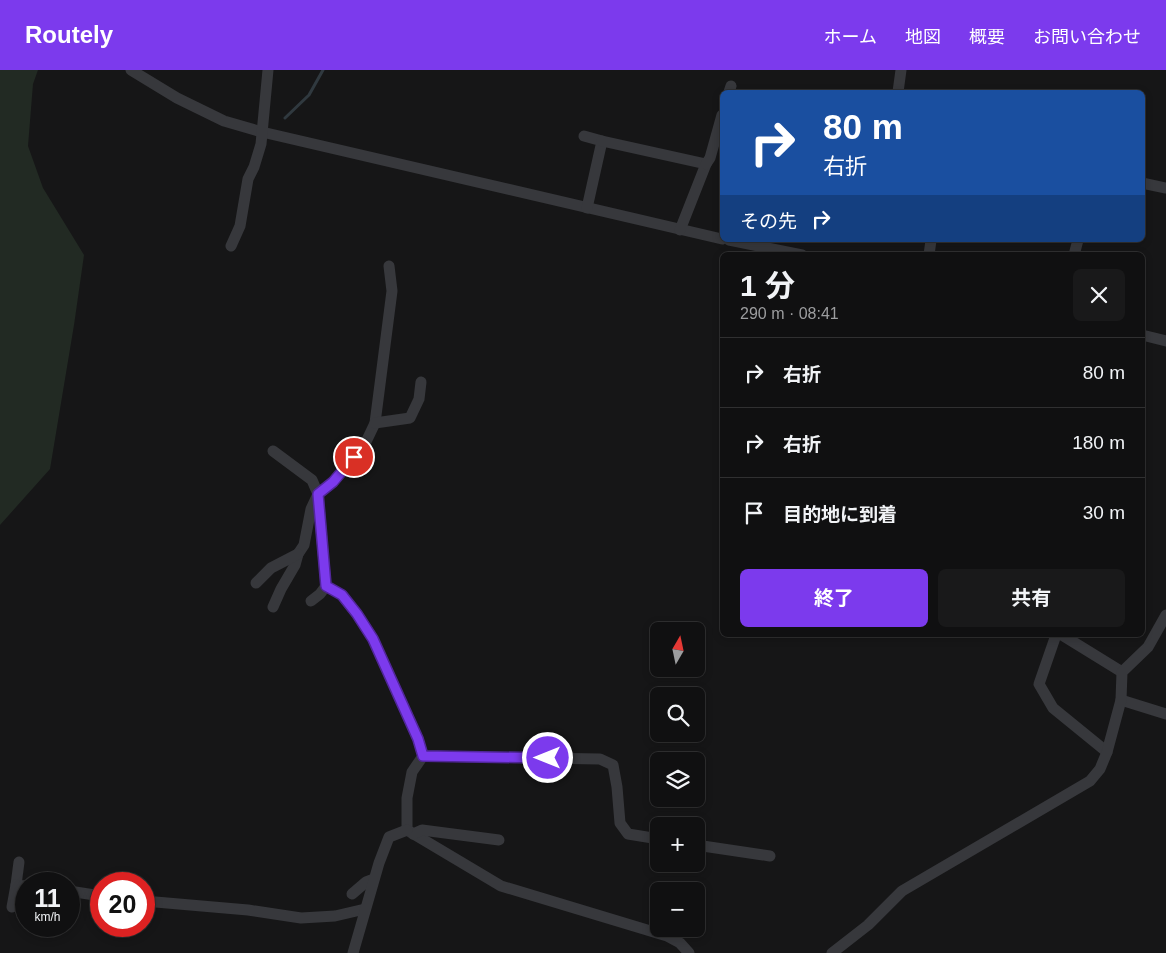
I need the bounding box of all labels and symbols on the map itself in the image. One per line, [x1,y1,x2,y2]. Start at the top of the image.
pin [333,436,375,478]
north arrow [650,622,705,678]
position arrow [521,731,573,783]
speed limit sign: 20 [90,872,155,937]

